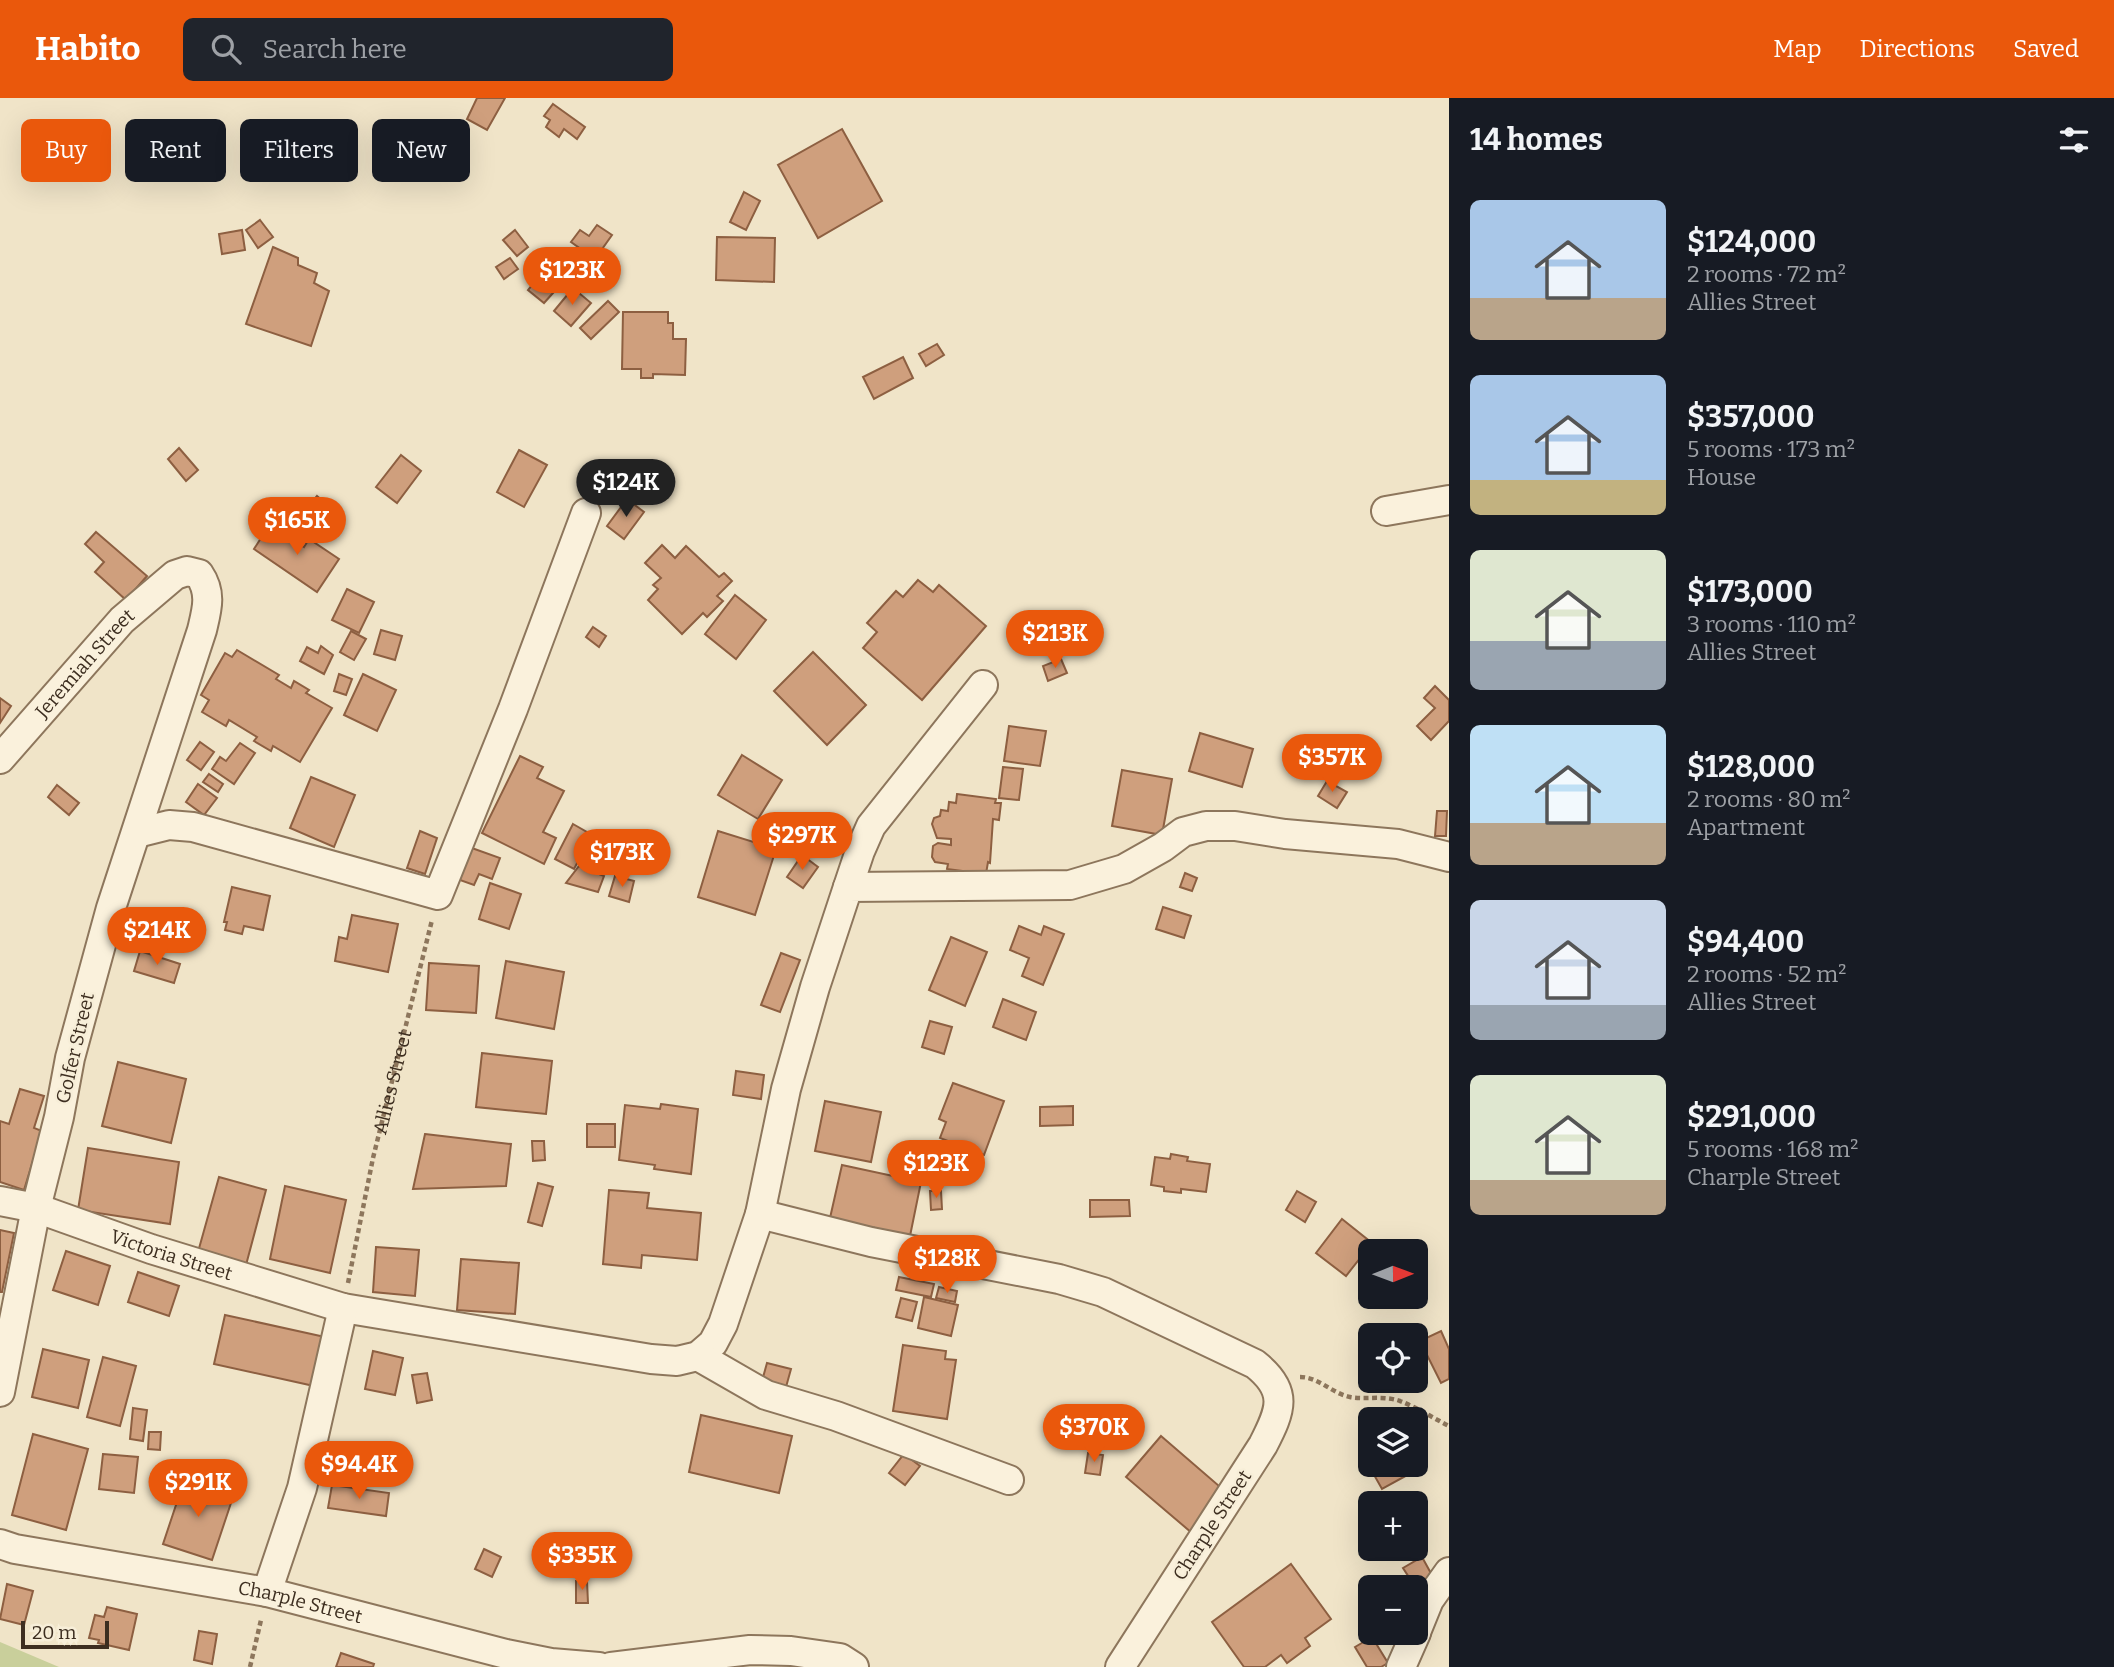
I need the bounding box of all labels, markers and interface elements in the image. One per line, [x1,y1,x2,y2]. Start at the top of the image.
search box [183,18,673,81]
text: Habito [35,29,141,69]
icon: search [207,30,245,68]
text: Search here [263,34,407,65]
text: Map [1773,35,1822,63]
text: Directions [1860,35,1975,63]
text: Saved [2013,35,2079,63]
chip: Buy [21,119,111,182]
chip: Rent [125,119,226,182]
chip: Filters [240,119,358,182]
chip: New [372,119,470,182]
icon: filters [2055,121,2093,159]
text: 14 homes [1470,122,1603,158]
text: $124,000 [1687,224,1816,260]
icon: home [1526,228,1610,312]
pin: $123K [523,248,621,307]
text: $123K [539,256,605,284]
text: 2 rooms · 72 m² [1687,260,1846,288]
text: Allies Street [1687,288,1816,316]
text: $357,000 [1687,399,1815,435]
icon: home [1526,403,1610,487]
text: 5 rooms · 173 m² [1687,435,1855,463]
pin: $124K [577,460,675,519]
text: House [1687,463,1756,491]
text: $124K [592,468,660,496]
pin: $165K [248,498,346,557]
text: $165K [264,506,330,534]
text: $173,000 [1687,574,1813,610]
icon: home [1526,578,1610,662]
street label: Jeremiah Street [30,603,139,723]
pin: $213K [1006,610,1104,670]
text: 3 rooms · 110 m² [1687,610,1856,638]
text: $213K [1022,619,1088,647]
text: Allies Street [1687,638,1816,666]
pin: $357K [1283,734,1381,794]
text: $357K [1298,743,1366,771]
text: $128,000 [1687,749,1815,785]
icon: home [1526,753,1610,837]
text: 2 rooms · 80 m² [1687,785,1850,813]
pin: $297K [753,812,851,872]
text: Apartment [1687,813,1805,841]
text: $297K [767,821,837,849]
pin: $173K [573,830,671,889]
text: $173K [590,838,654,866]
pin: $214K [108,908,206,967]
text: $214K [123,916,191,944]
text: $94,400 [1687,924,1804,960]
icon: home [1526,928,1610,1012]
text: 2 rooms · 52 m² [1687,960,1846,988]
text: Allies Street [1687,988,1816,1016]
street label: Golfer Street [51,990,99,1106]
street label: Allies Street [368,1027,416,1136]
text: $291,000 [1687,1099,1816,1135]
icon: home [1526,1103,1610,1187]
text: 5 rooms · 168 m² [1687,1135,1858,1163]
pin: $123K [887,1140,985,1200]
text: $123K [903,1149,969,1177]
text: Charple Street [1687,1163,1840,1191]
street label: Victoria Street [108,1224,235,1285]
pin: $128K [898,1236,996,1295]
north arrow [1358,1239,1428,1309]
map controls [1358,1239,1428,1645]
text: $128K [914,1244,980,1272]
button: locate [1358,1323,1428,1393]
pin: $370K [1045,1404,1143,1464]
button: layers [1358,1407,1428,1477]
text: $370K [1059,1413,1129,1441]
pin: $94.4K [302,1442,416,1501]
text: $94.4K [321,1450,397,1478]
pin: $291K [149,1460,247,1519]
street label: Charple Street [1168,1466,1256,1584]
text: $291K [165,1468,231,1496]
button: + [1358,1491,1428,1561]
pin: $335K [533,1532,631,1592]
text: $335K [547,1541,617,1569]
button: − [1358,1575,1428,1645]
street label: Charple Street [237,1576,365,1628]
scale bar [21,1618,108,1650]
text: 20 m [32,1621,76,1644]

